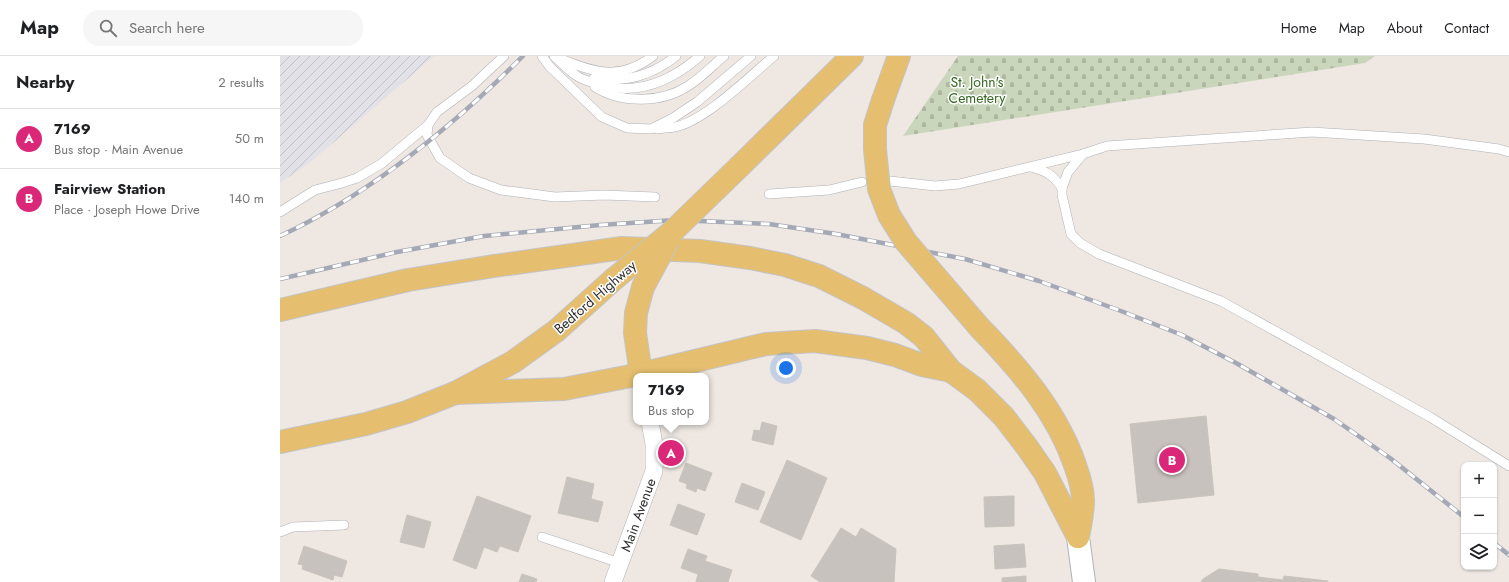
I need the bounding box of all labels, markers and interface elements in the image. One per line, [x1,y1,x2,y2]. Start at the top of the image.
search box [83,10,363,46]
text: Map [20,14,59,41]
icon: search [97,17,119,39]
text: Search here [129,17,205,39]
text: Home [1281,18,1317,38]
text: Map [1339,18,1365,38]
text: About [1387,18,1422,38]
text: Contact [1444,18,1489,38]
text: Nearby [16,70,74,94]
park label: St. John's Cemetery [949,72,1006,108]
text: 2 results [218,73,264,92]
text: 7169 [54,118,91,140]
text: A [24,129,34,148]
text: 50 m [235,129,264,148]
text: Bus stop · Main Avenue [54,140,183,159]
text: Fairview Station [54,178,166,200]
text: B [25,189,33,208]
text: 140 m [229,189,264,208]
text: Place · Joseph Howe Drive [54,200,200,219]
street label: Bedford Highway [550,255,641,338]
your location [776,358,796,378]
popup [633,373,709,425]
text: 7169 [648,379,685,401]
text: Bus stop [648,401,694,420]
pin: A [658,438,684,468]
pin: B [1159,445,1185,475]
map controls [1461,462,1497,570]
button: + [1461,462,1497,498]
street label: Main Avenue [615,475,661,555]
button: − [1461,498,1497,534]
button: layers [1461,534,1497,570]

